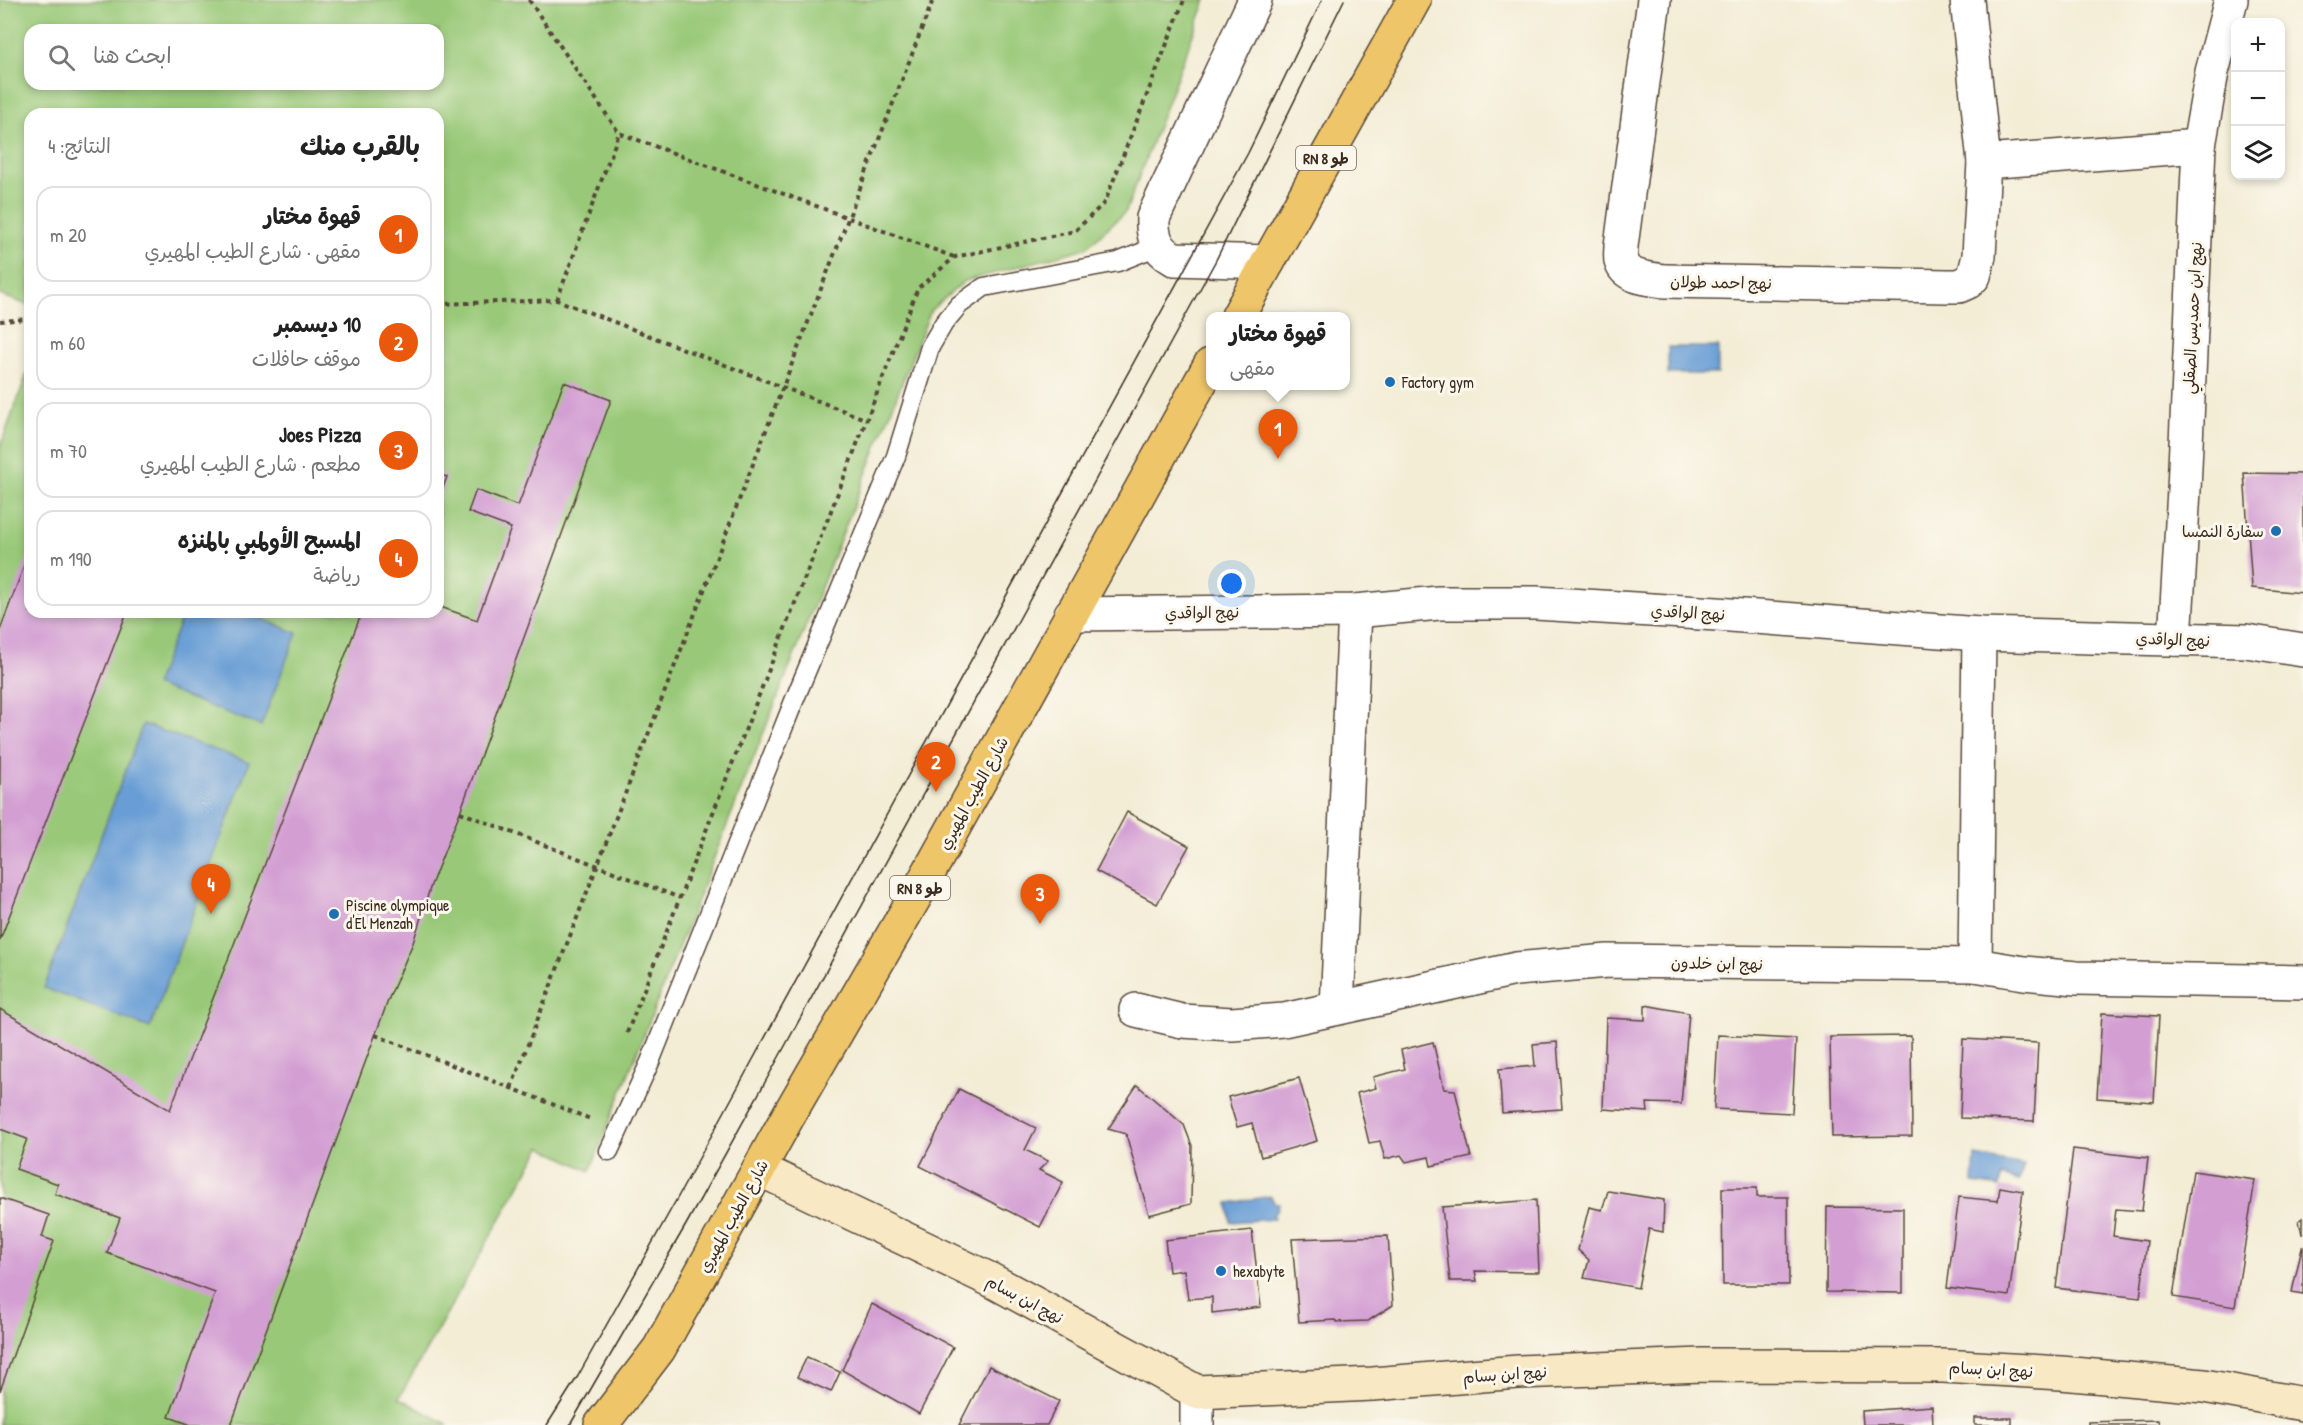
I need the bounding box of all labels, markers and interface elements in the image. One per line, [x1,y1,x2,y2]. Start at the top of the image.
map controls [2231,18,2285,180]
button: + [2231,18,2285,72]
search box [24,24,444,90]
text: ابحث هنا [93,40,172,70]
icon: search [45,41,78,74]
button: − [2231,72,2285,126]
button: layers [2231,126,2285,180]
text: بالقرب منك [300,128,420,163]
text: النتائج: 4 [48,132,111,159]
road number: RN 8 طو [1296,146,1356,170]
text: قهوة مختار [264,201,361,231]
text: 20 m [50,221,87,248]
text: 1 [395,221,402,248]
text: مقهى · شارع الطيب المهيري [144,237,361,264]
street label: نهج ابن حمديس الصقلي [2177,241,2211,395]
street label: نهج احمد طولان [1670,270,1772,294]
text: 10 ديسمبر [275,309,361,339]
popup [1206,312,1350,390]
text: قهوة مختار [1229,318,1327,348]
text: 60 m [50,329,85,356]
text: 2 [394,329,403,356]
text: موقف حافلات [252,345,361,372]
text: مقهى [1229,354,1275,381]
place label: Factory gym [1401,371,1474,393]
marker: Factory gym [1383,375,1397,389]
pin: 1 [1258,410,1298,459]
text: Joes Pizza [279,419,361,449]
text: 70 m [50,437,87,464]
text: 3 [394,437,403,464]
text: مطعم · شارع الطيب المهيري [140,450,361,477]
place label: سفارة النمسا [2182,520,2264,542]
marker: سفارة النمسا [2269,524,2283,538]
text: المسبح الأولمبي بالمنزه [177,525,361,555]
text: 190 m [50,545,92,572]
text: 4 [395,545,402,572]
text: رياضة [313,561,361,588]
your location [1217,569,1246,598]
street label: نهج الواقدي [1650,599,1726,626]
street label: نهج الواقدي [1165,600,1239,625]
street label: نهج الواقدي [2135,627,2211,652]
street label: شارع الطيب المهيري [933,733,1014,854]
pin: 2 [916,742,956,792]
pin: 4 [192,864,230,914]
pin: 3 [1020,874,1060,924]
road number: RN 8 طو [890,876,950,900]
place label: Piscine olympique d'El Menzah [346,894,450,934]
marker: Piscine olympique d'El Menzah [327,907,341,921]
street label: نهج ابن خلدون [1671,951,1763,975]
street label: شارع الطيب المهيري [693,1156,774,1277]
place label: hexabyte [1233,1260,1285,1282]
marker: hexabyte [1214,1264,1228,1278]
street label: نهج ابن بسام [982,1269,1067,1330]
street label: نهج ابن بسام [1948,1356,2034,1384]
street label: نهج ابن بسام [1462,1360,1548,1390]

